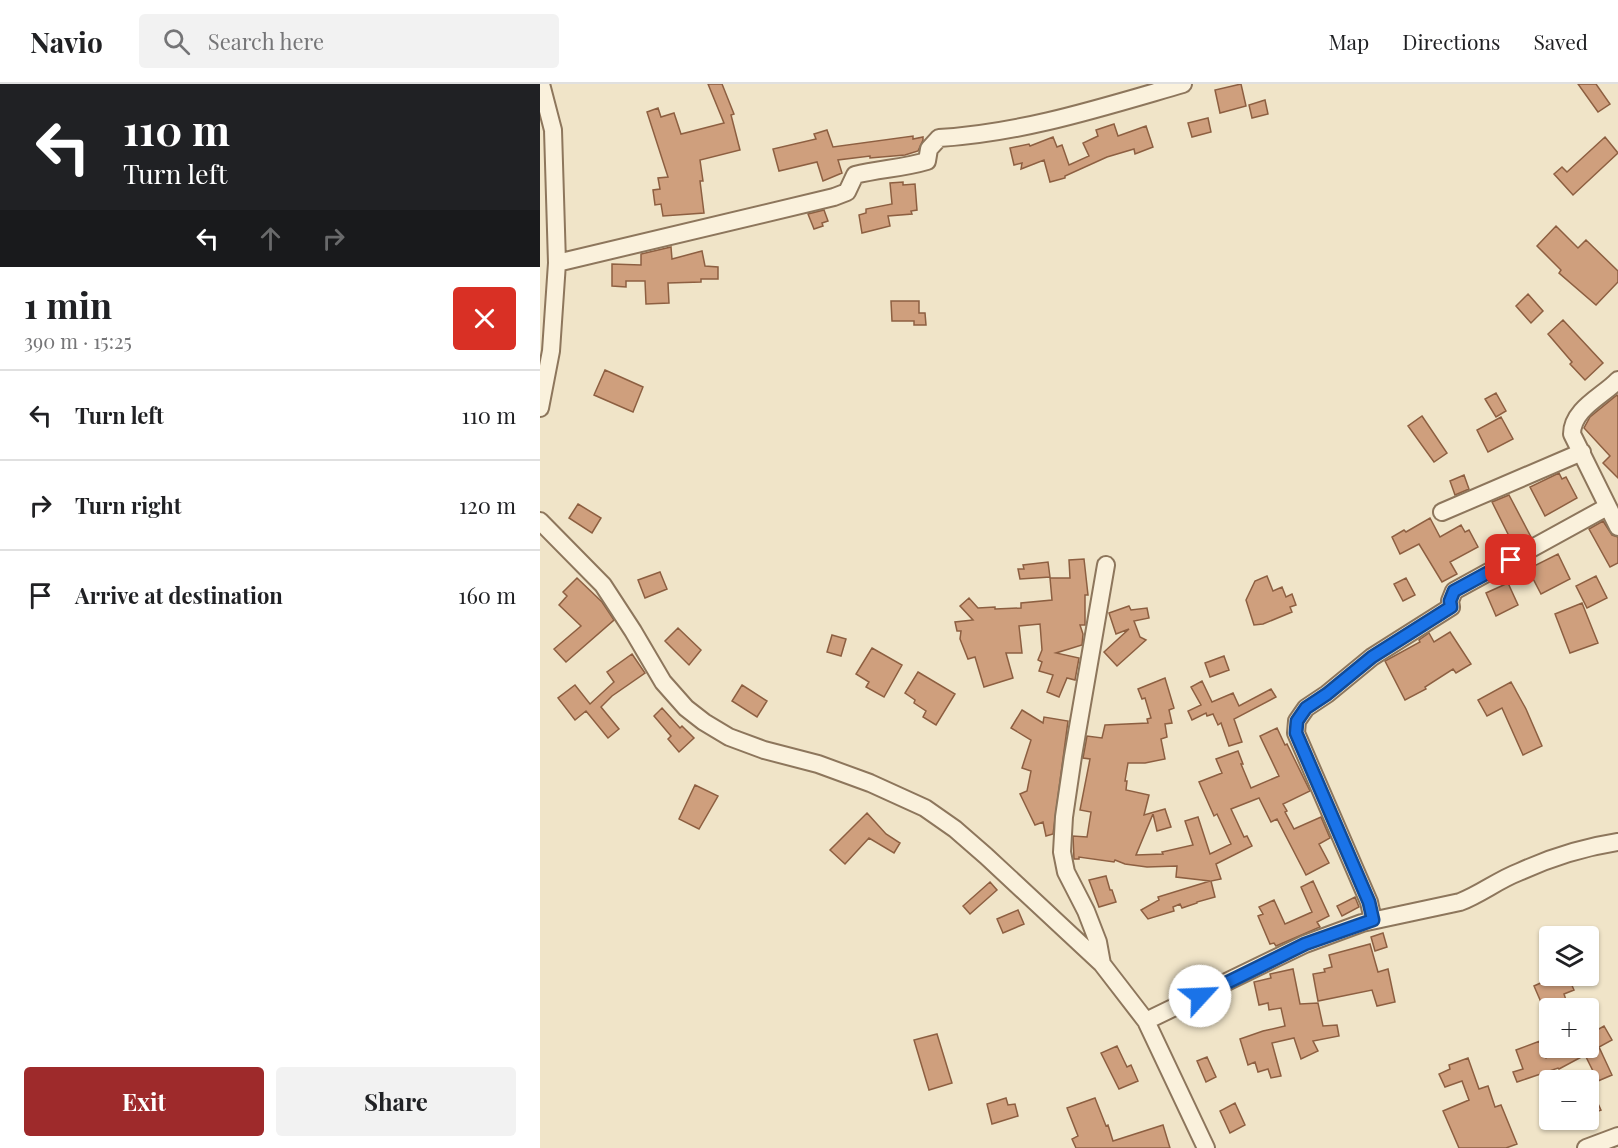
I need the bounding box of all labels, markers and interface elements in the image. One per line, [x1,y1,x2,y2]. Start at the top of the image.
search box [139,14,559,68]
text: Navio [30,23,103,60]
icon: search [160,25,193,58]
text: Search here [208,26,324,56]
text: Map [1328,27,1369,55]
text: Directions [1402,27,1500,55]
text: Saved [1533,27,1588,55]
text: 110 m [123,101,230,157]
icon: left [24,108,102,186]
text: Turn left [123,155,227,191]
icon: left [191,222,224,255]
icon: ahead [254,222,287,255]
icon: right [317,222,350,255]
text: 1 min [24,280,112,328]
button: close [453,287,516,350]
text: 390 m · 15:25 [24,327,132,354]
icon: left [24,399,57,432]
text: Turn left [75,400,164,430]
text: 110 m [462,400,516,430]
icon: right [24,489,57,522]
text: Turn right [75,490,181,520]
text: 120 m [459,490,516,520]
pin [1485,534,1536,585]
icon: arrive [1494,543,1527,576]
icon: arrive [24,579,57,612]
text: Arrive at destination [75,580,283,610]
text: 160 m [458,580,516,610]
map controls [1539,926,1599,1130]
button: layers [1539,926,1599,986]
position arrow [1168,964,1232,1028]
button: + [1539,998,1599,1058]
button: Exit [24,1067,264,1136]
button: Share [276,1067,516,1136]
button: − [1539,1070,1599,1130]

